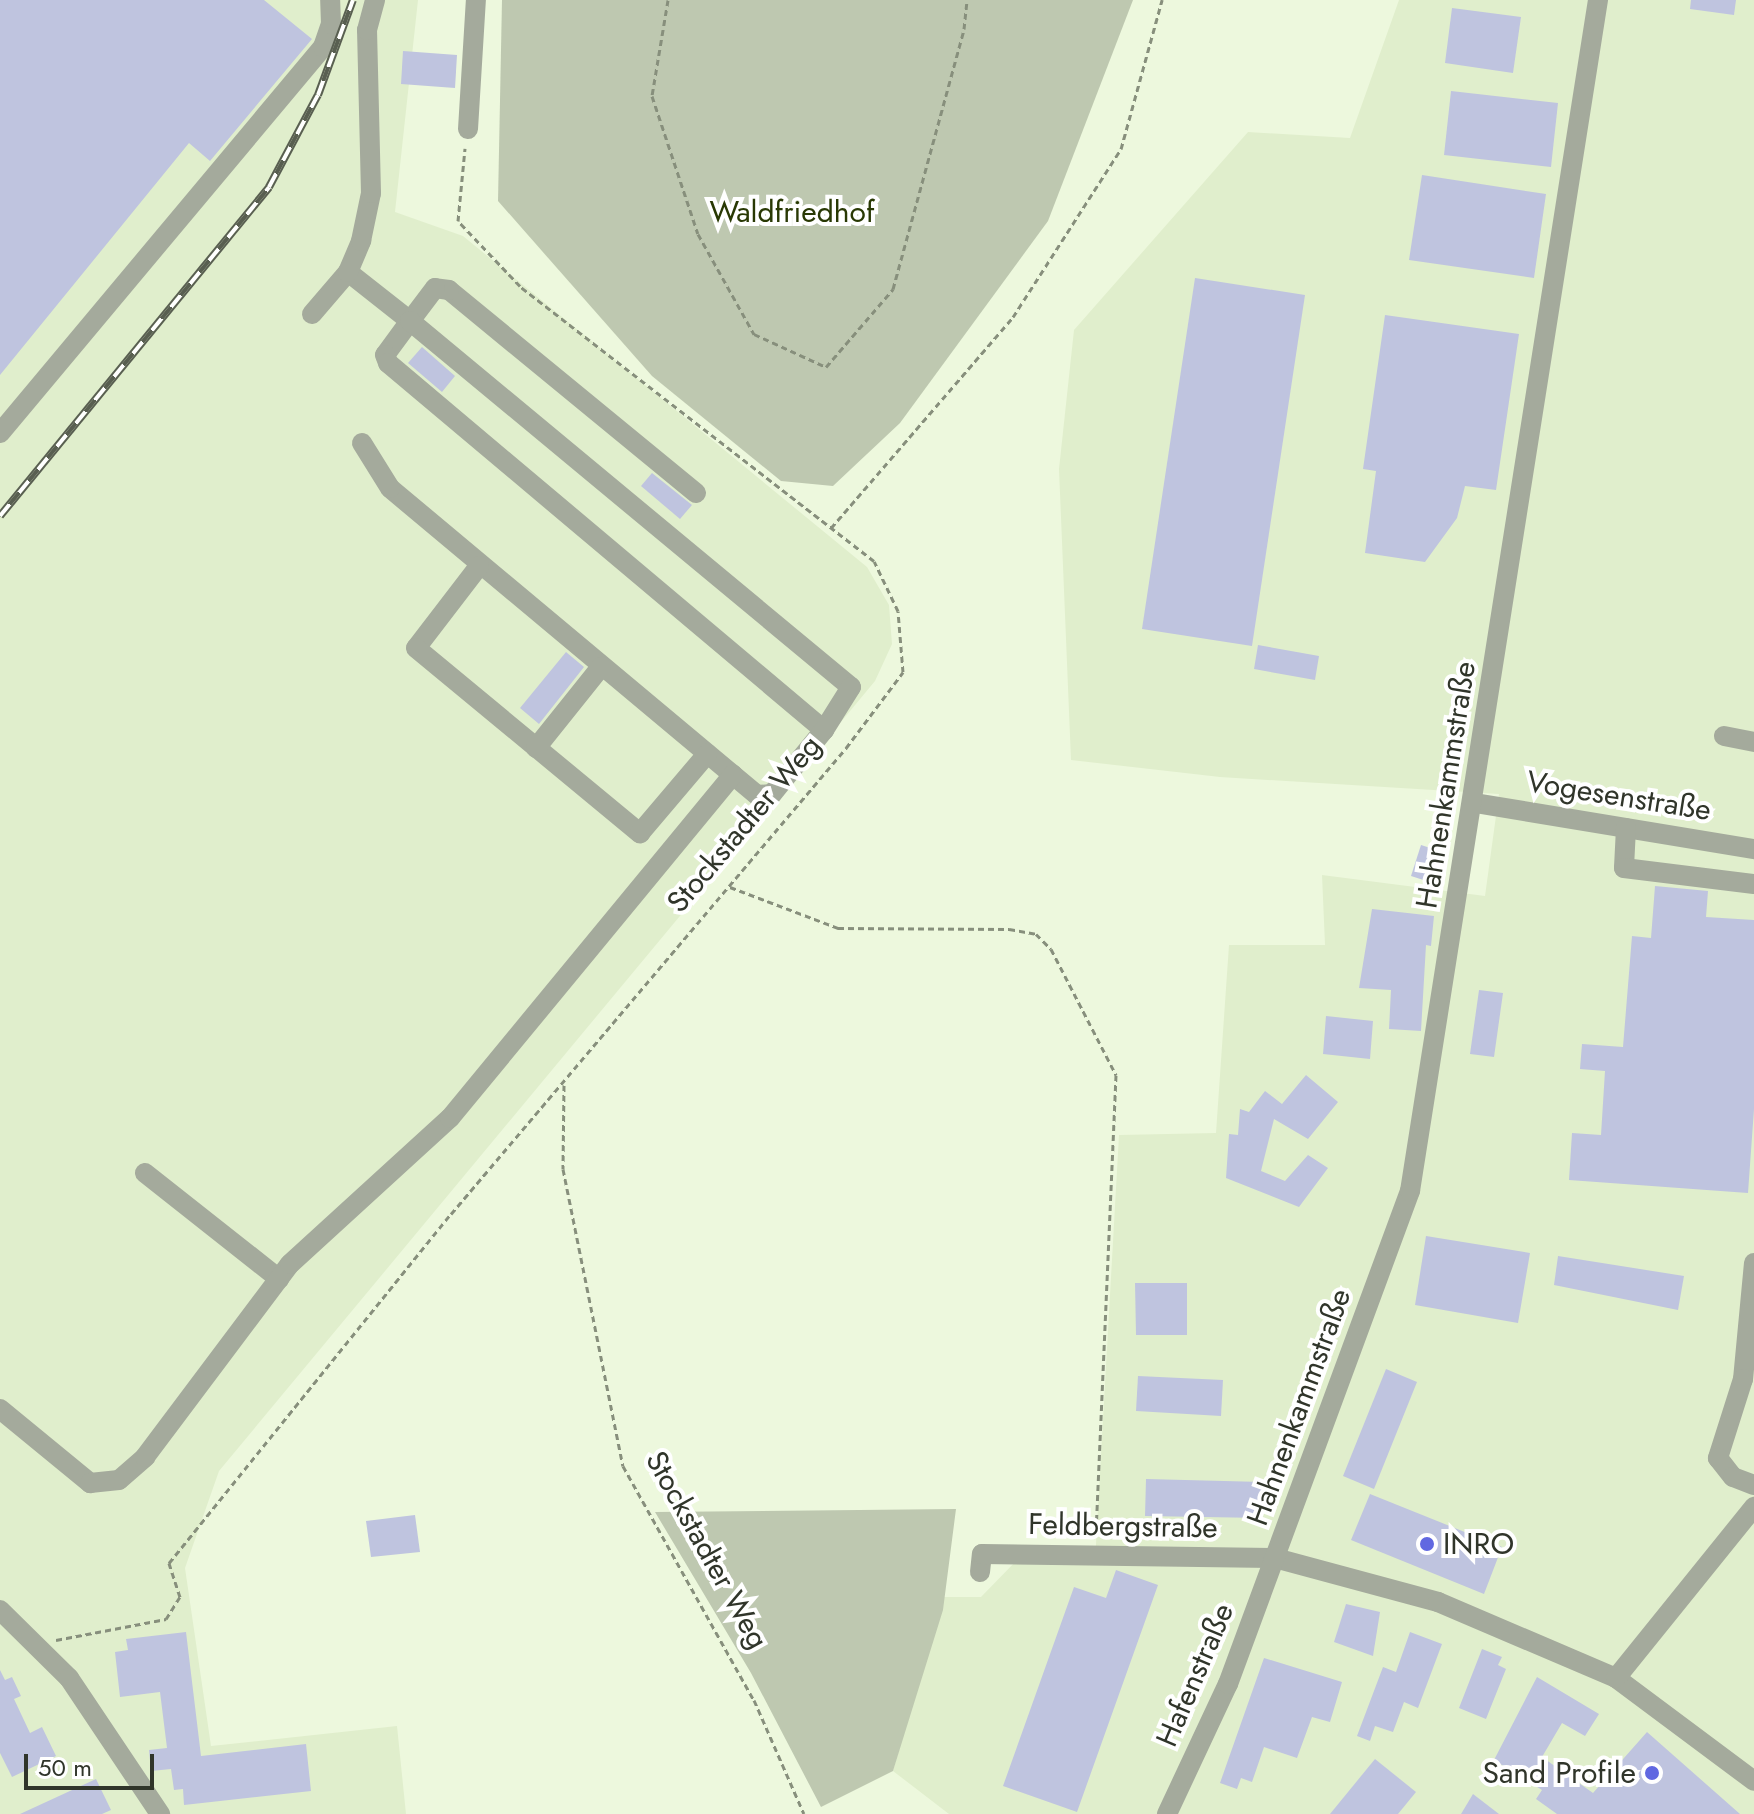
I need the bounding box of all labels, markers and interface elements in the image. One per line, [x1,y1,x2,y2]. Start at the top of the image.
park label: Waldfriedhof [709,194,875,230]
street label: Hahnenkammstraße [1409,659,1483,911]
street label: Stockstadter Weg [659,728,829,920]
street label: Vogesenstraße [1524,764,1714,828]
street label: Hahnenkammstraße [1239,1284,1359,1530]
street label: Stockstadter Weg [638,1445,776,1655]
street label: Feldbergstraße [1028,1506,1218,1546]
place label: INRO [1443,1526,1514,1562]
marker: INRO [1418,1535,1436,1553]
street label: Hafenstraße [1149,1598,1241,1752]
scale bar [28,1738,158,1788]
text: 50 m [38,1750,92,1785]
place label: Sand Profile [1482,1755,1636,1791]
marker: Sand Profile [1643,1764,1661,1782]

